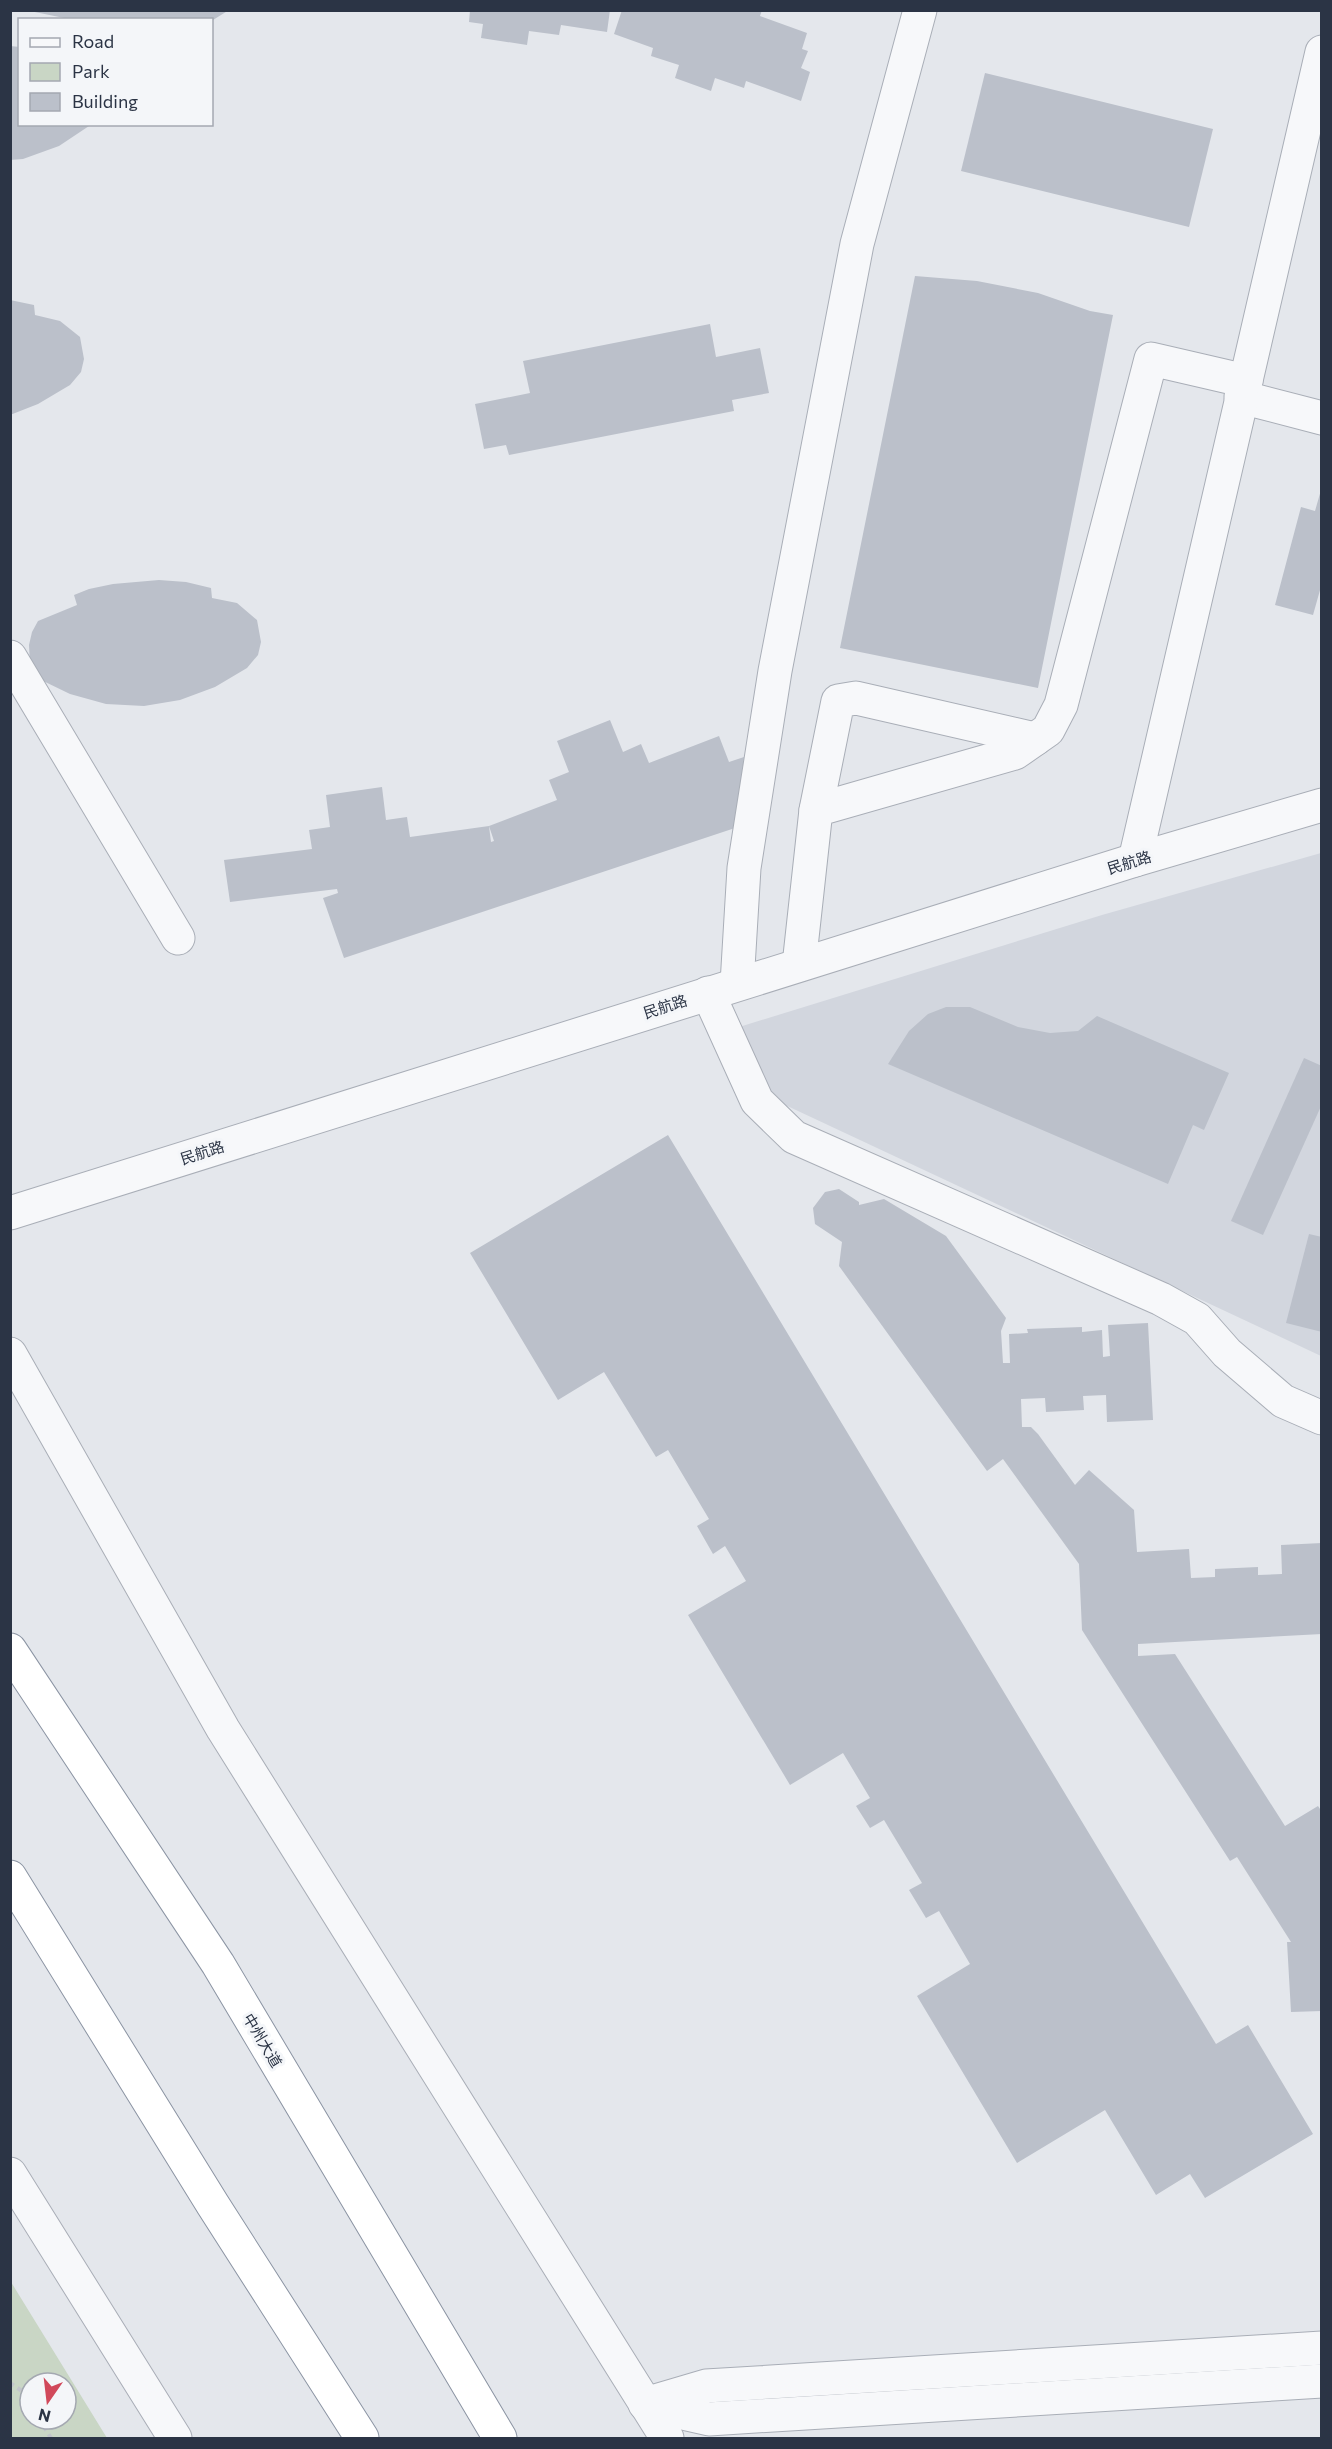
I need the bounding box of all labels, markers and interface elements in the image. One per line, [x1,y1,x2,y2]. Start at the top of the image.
legend [18,18,213,126]
text: Road [72,30,114,52]
text: Park [72,60,110,82]
text: Building [72,90,138,112]
street label: 民航路 [1105,847,1153,877]
street label: 民航路 [641,990,689,1022]
street label: 民航路 [178,1136,226,1168]
street label: 中州大道 [240,2010,286,2070]
north arrow [18,2371,78,2431]
text: N [36,2405,52,2427]

